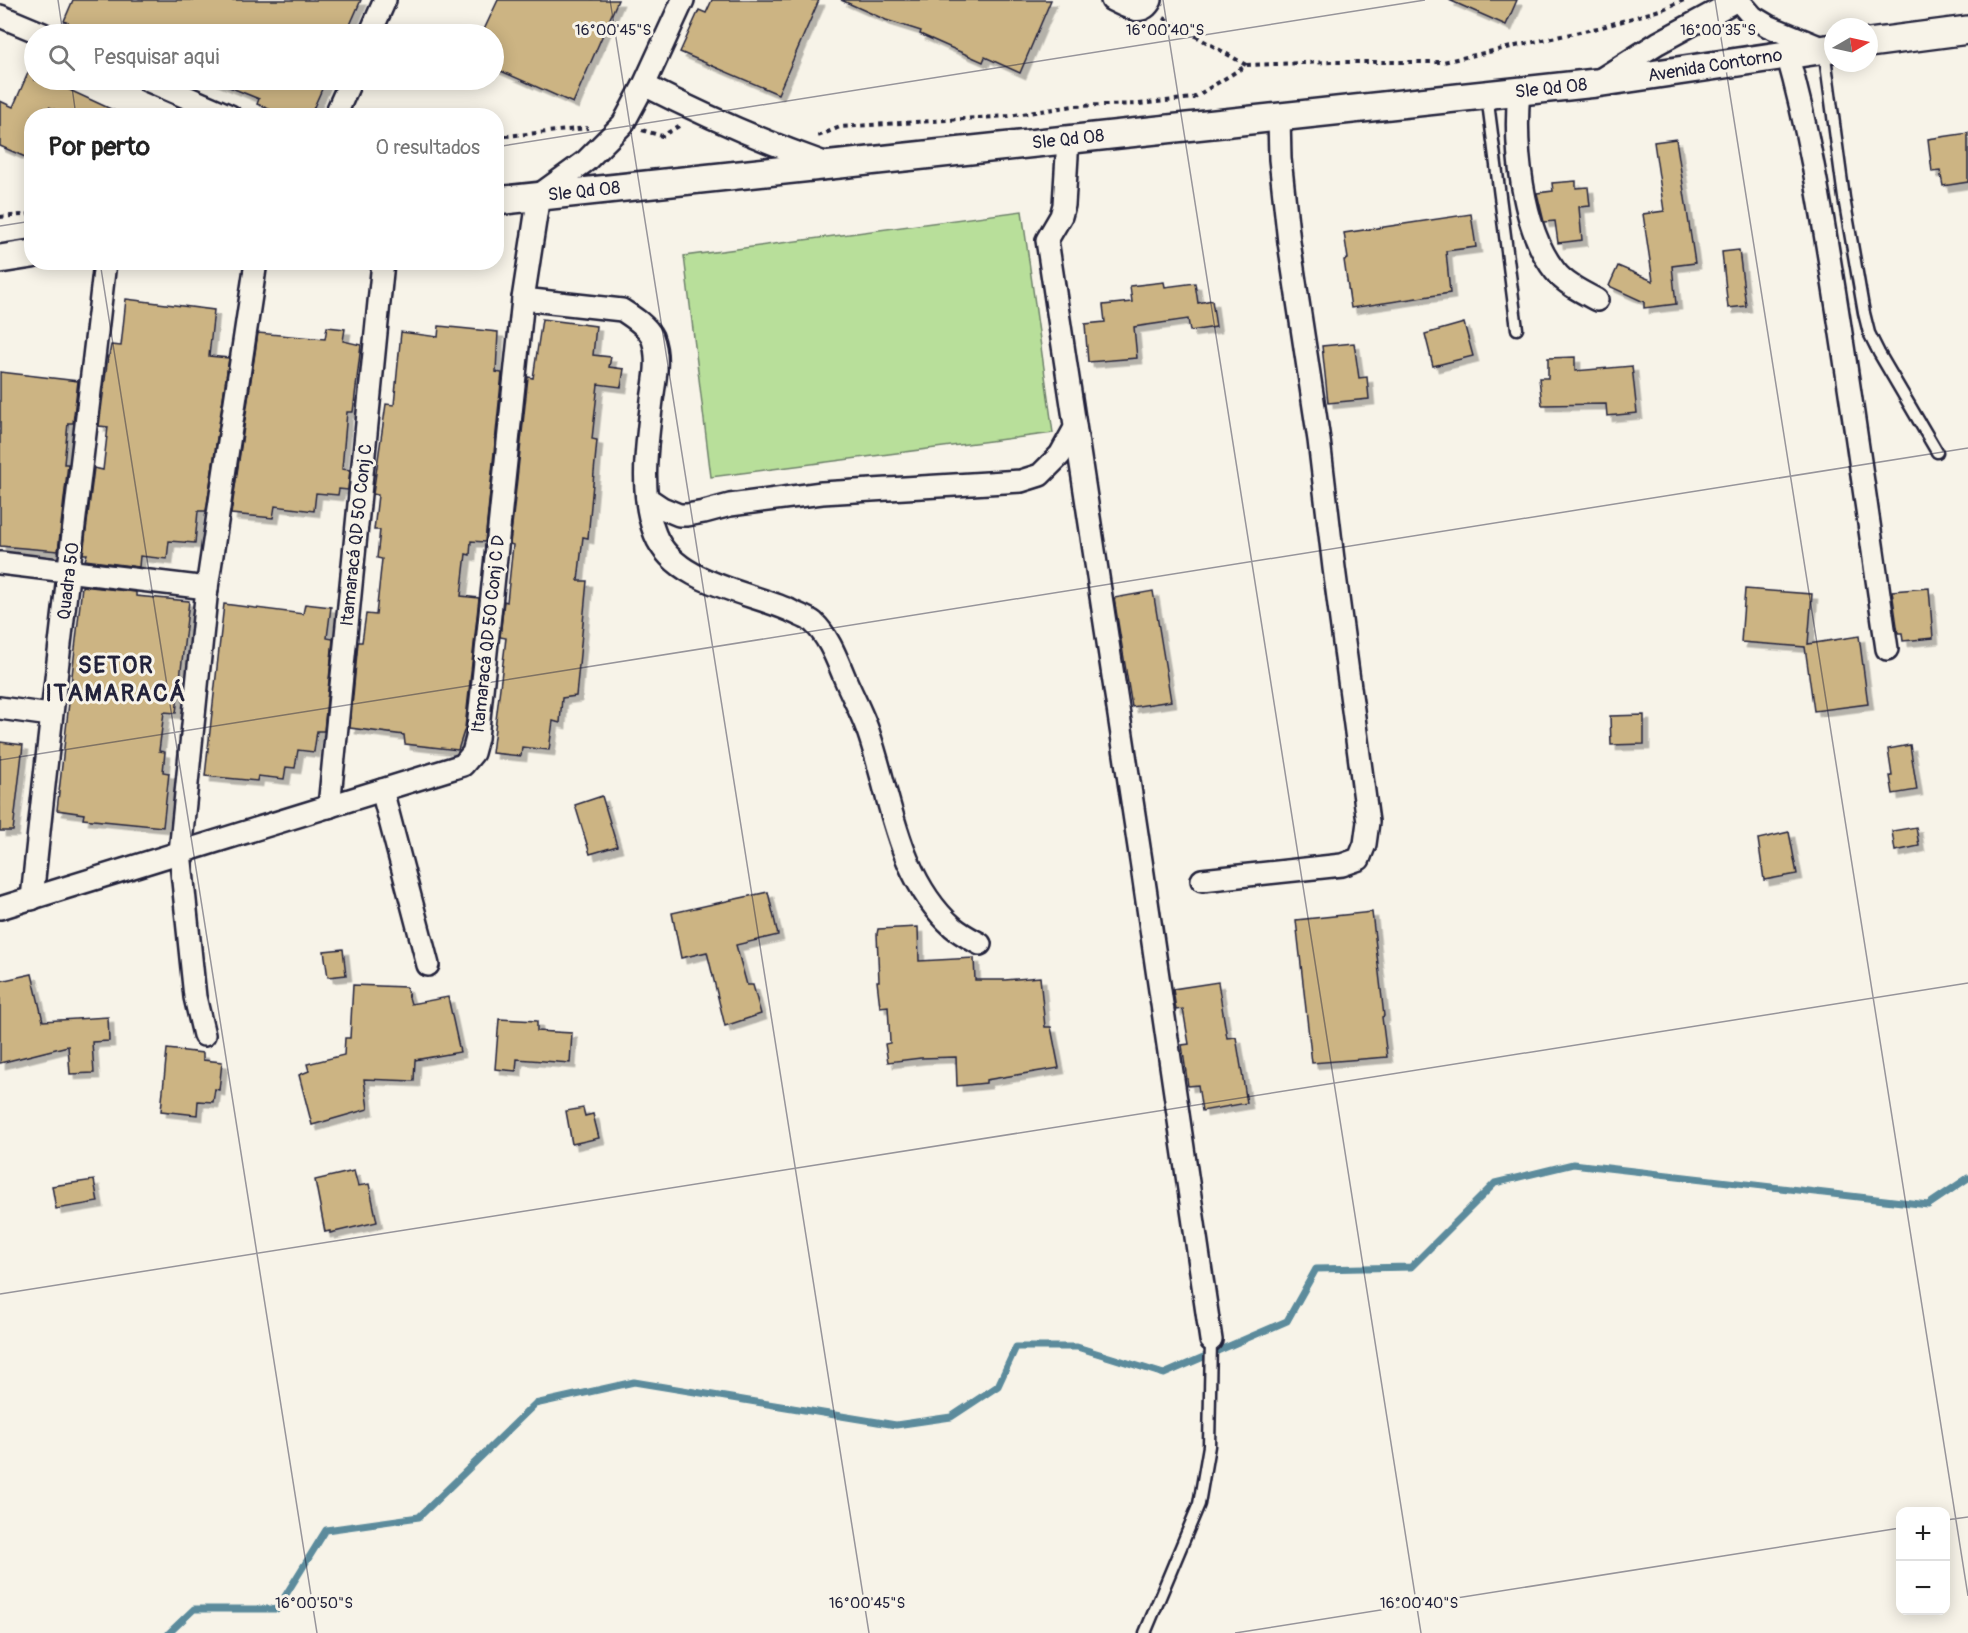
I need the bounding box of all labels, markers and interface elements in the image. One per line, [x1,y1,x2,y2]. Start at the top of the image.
north arrow [1824,18,1878,72]
text: 16°00'45"S [575,21,651,40]
text: 16°00'40"S [1126,21,1204,40]
text: 16°00'35"S [1680,21,1756,40]
search box [24,24,504,90]
icon: search [45,41,78,74]
text: Pesquisar aqui [93,43,219,71]
street label: Avenida Contorno [1646,43,1784,87]
street label: Sle Qd 08 [1514,73,1588,104]
street label: Sle Qd 08 [1031,124,1105,155]
text: Por perto [48,131,150,163]
text: 0 resultados [376,135,480,160]
street label: Sle Qd 08 [547,176,621,207]
street label: Itamaracá QD 50 Conj C [335,443,378,627]
street label: Itamaracá QD 50 Conj C D [467,534,510,734]
street label: Quadra 50 [52,541,85,621]
district label: SETOR ITAMARACÁ [45,651,187,708]
map controls [1896,1507,1950,1615]
button: + [1896,1507,1950,1561]
button: − [1896,1561,1950,1615]
text: 16°00'50"S [275,1594,353,1613]
text: 16°00'45"S [829,1594,905,1613]
text: 16°00'40"S [1380,1594,1458,1613]

